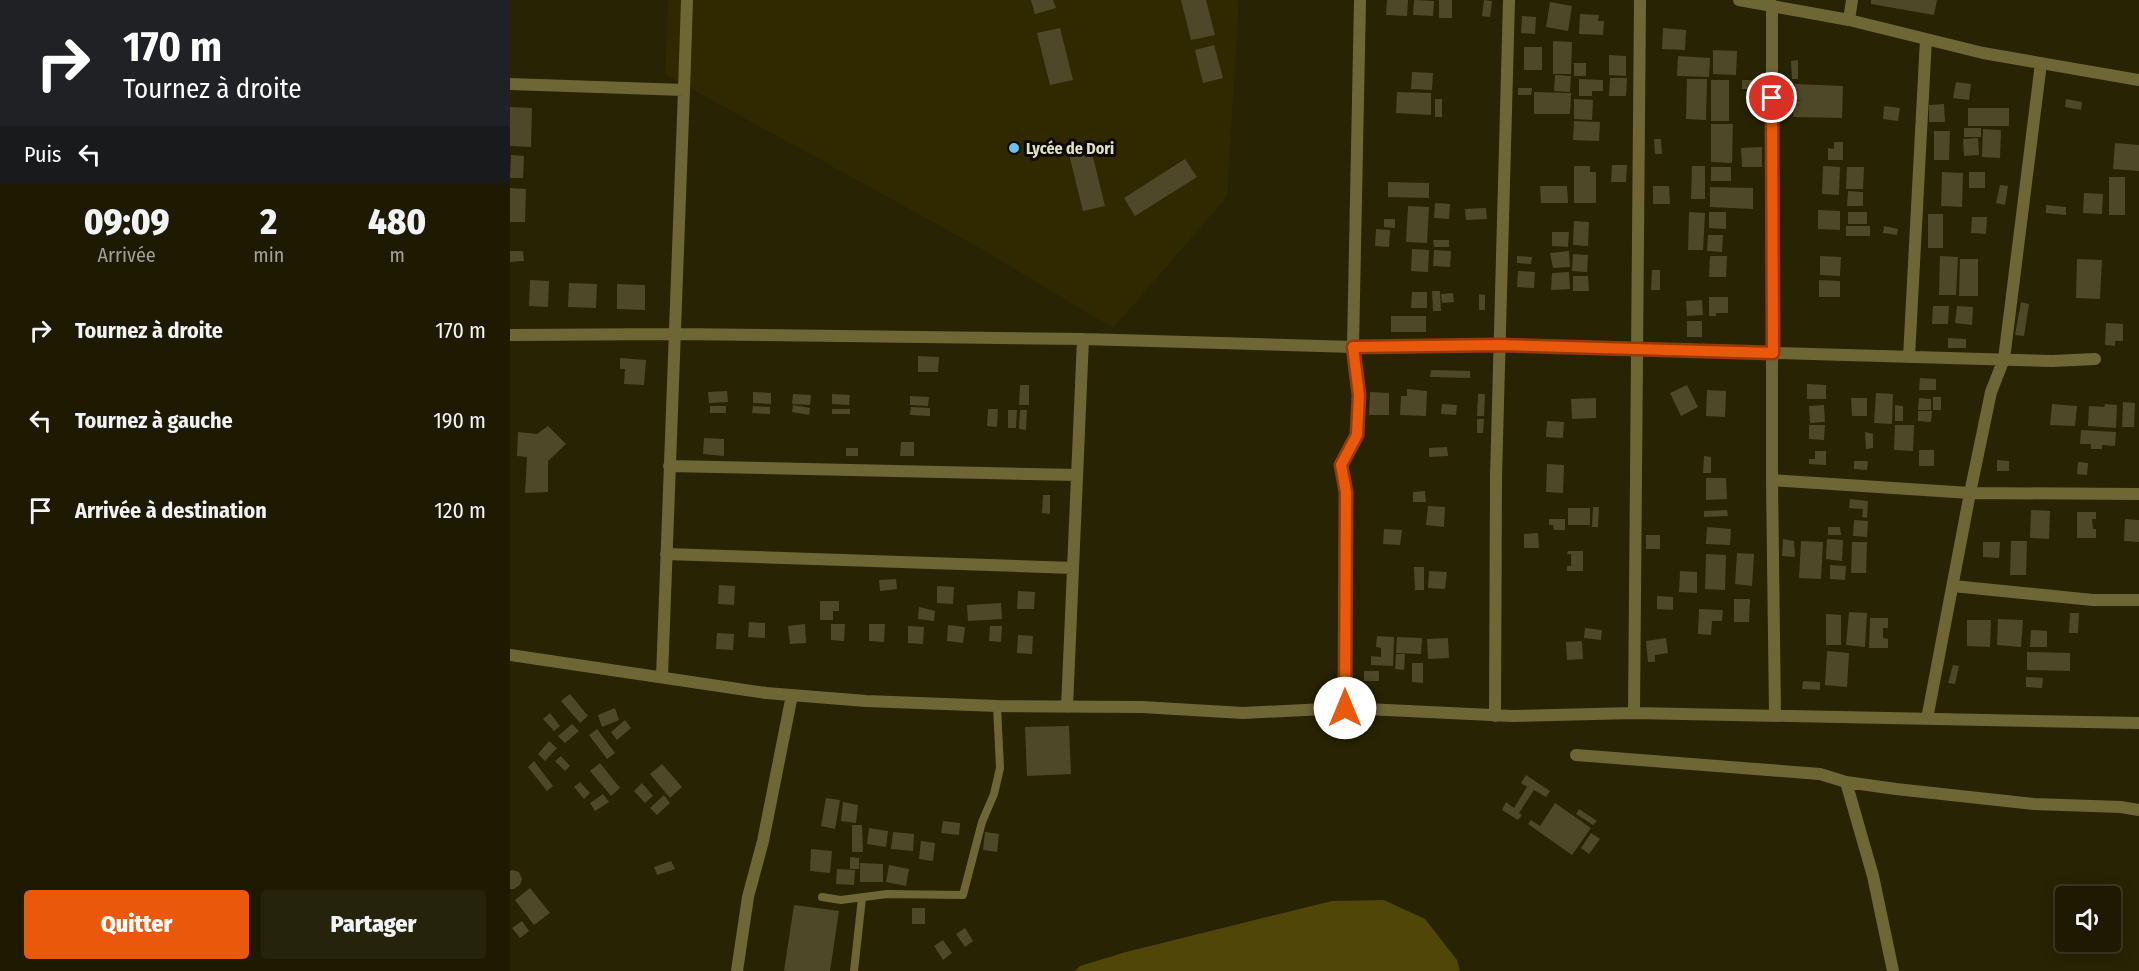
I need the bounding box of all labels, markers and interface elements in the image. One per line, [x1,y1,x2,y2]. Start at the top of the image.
text: 170 m [123,22,222,72]
icon: right [24,24,102,102]
pin [1746,72,1797,123]
text: Tournez à droite [123,73,302,105]
icon: arrive [1755,81,1788,114]
icon: left [73,138,106,171]
place label: Lycée de Dori [1026,139,1114,158]
text: Puis [24,141,61,168]
marker: Lycée de Dori [1007,141,1021,155]
text: 09:09 [84,200,170,244]
text: 2 [260,200,277,244]
text: 480 [368,200,426,244]
text: Arrivée [98,243,156,267]
text: min [253,243,284,267]
text: m [389,243,405,267]
icon: right [24,314,57,347]
text: Tournez à droite [75,317,223,344]
text: 170 m [435,317,486,344]
icon: left [24,404,57,437]
text: Tournez à gauche [75,407,233,434]
text: 190 m [433,407,486,434]
icon: arrive [24,494,57,527]
text: Arrivée à destination [75,497,267,524]
text: 120 m [434,497,486,524]
position arrow [1313,676,1377,740]
map controls [2055,886,2121,952]
button: sound [2055,886,2121,952]
button: Quitter [24,890,249,959]
button: Partager [261,890,486,959]

